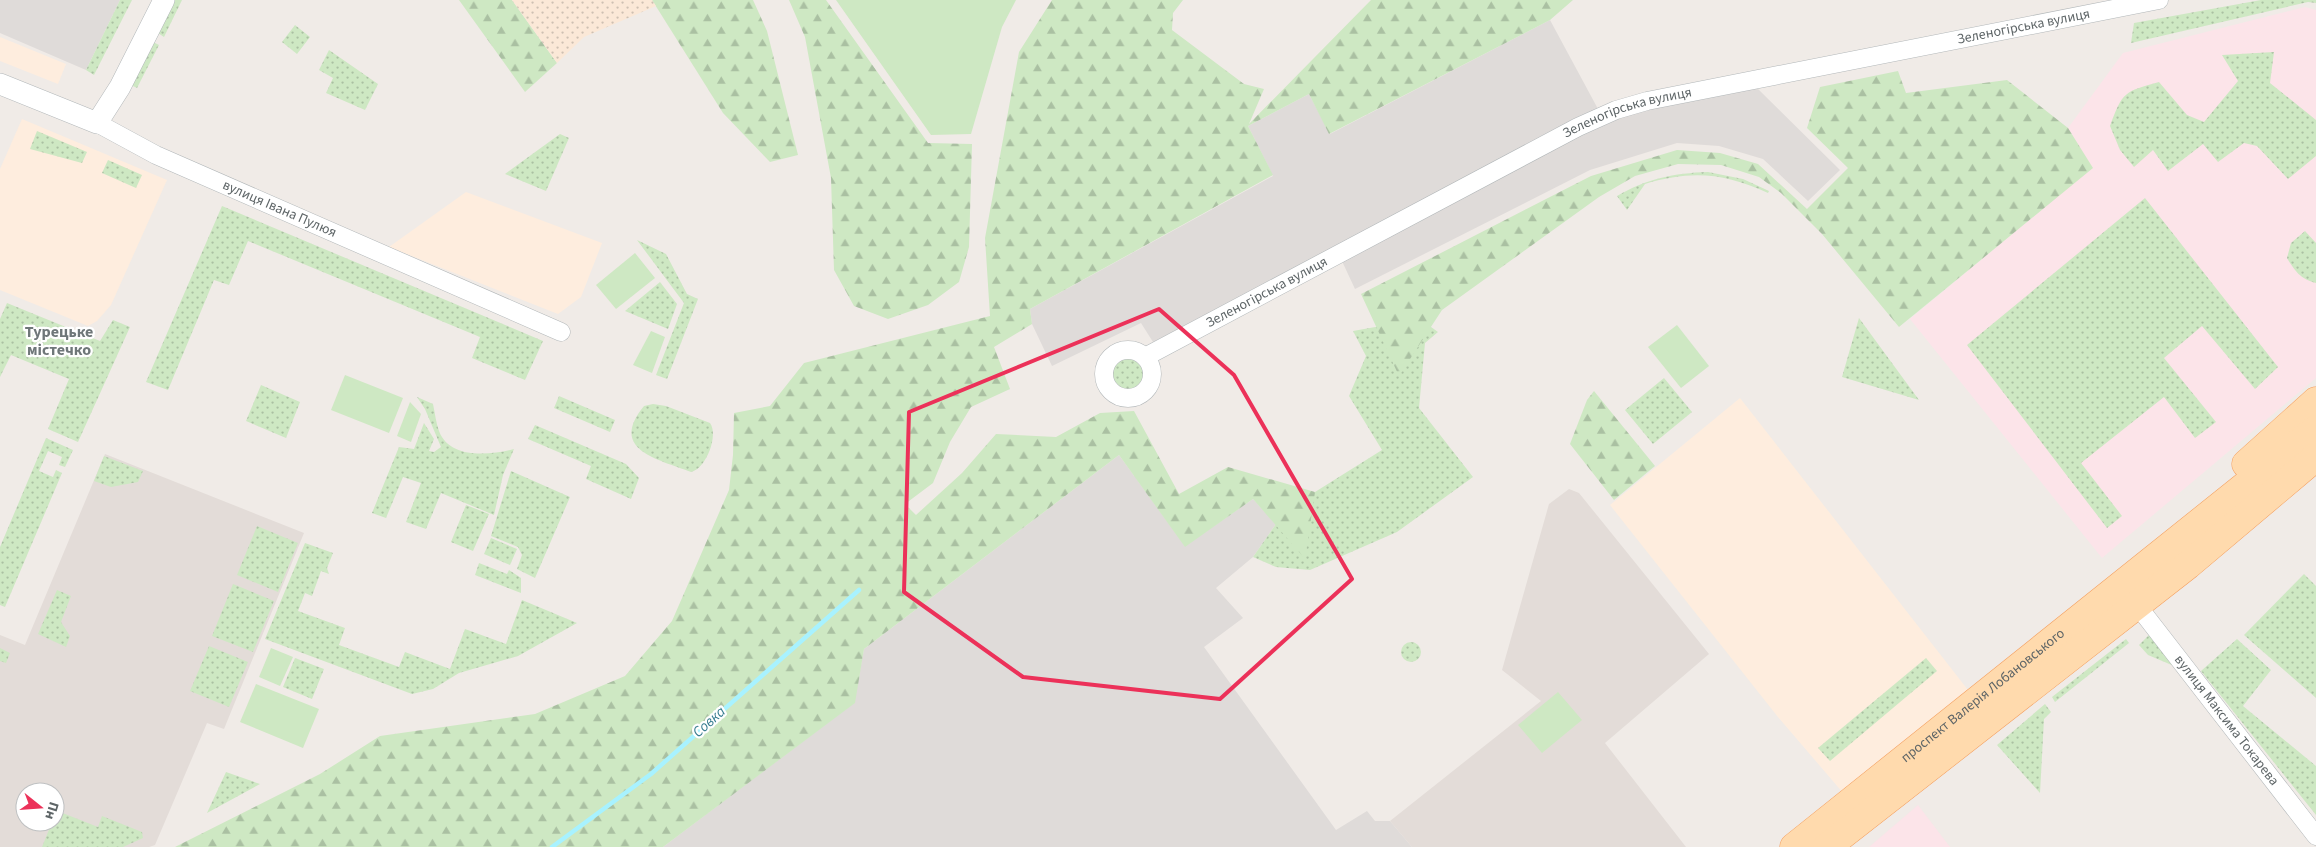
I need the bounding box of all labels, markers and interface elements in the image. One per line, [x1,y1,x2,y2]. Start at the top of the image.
street label: Зеленогірська вулиця [1955,4,2092,50]
street label: Зеленогірська вулиця [1559,82,1694,143]
street label: вулиця Івана Пулюя [219,175,340,243]
street label: Зеленогірська вулиця [1202,252,1331,333]
district label: Турецьке містечко [25,321,93,361]
street label: проспект Валерія Лобановського [1897,624,2069,768]
street label: вулиця Максима Токарева [2169,651,2284,790]
water label: Совка [688,701,730,743]
north arrow [15,782,65,832]
text: Пн [39,799,64,822]

